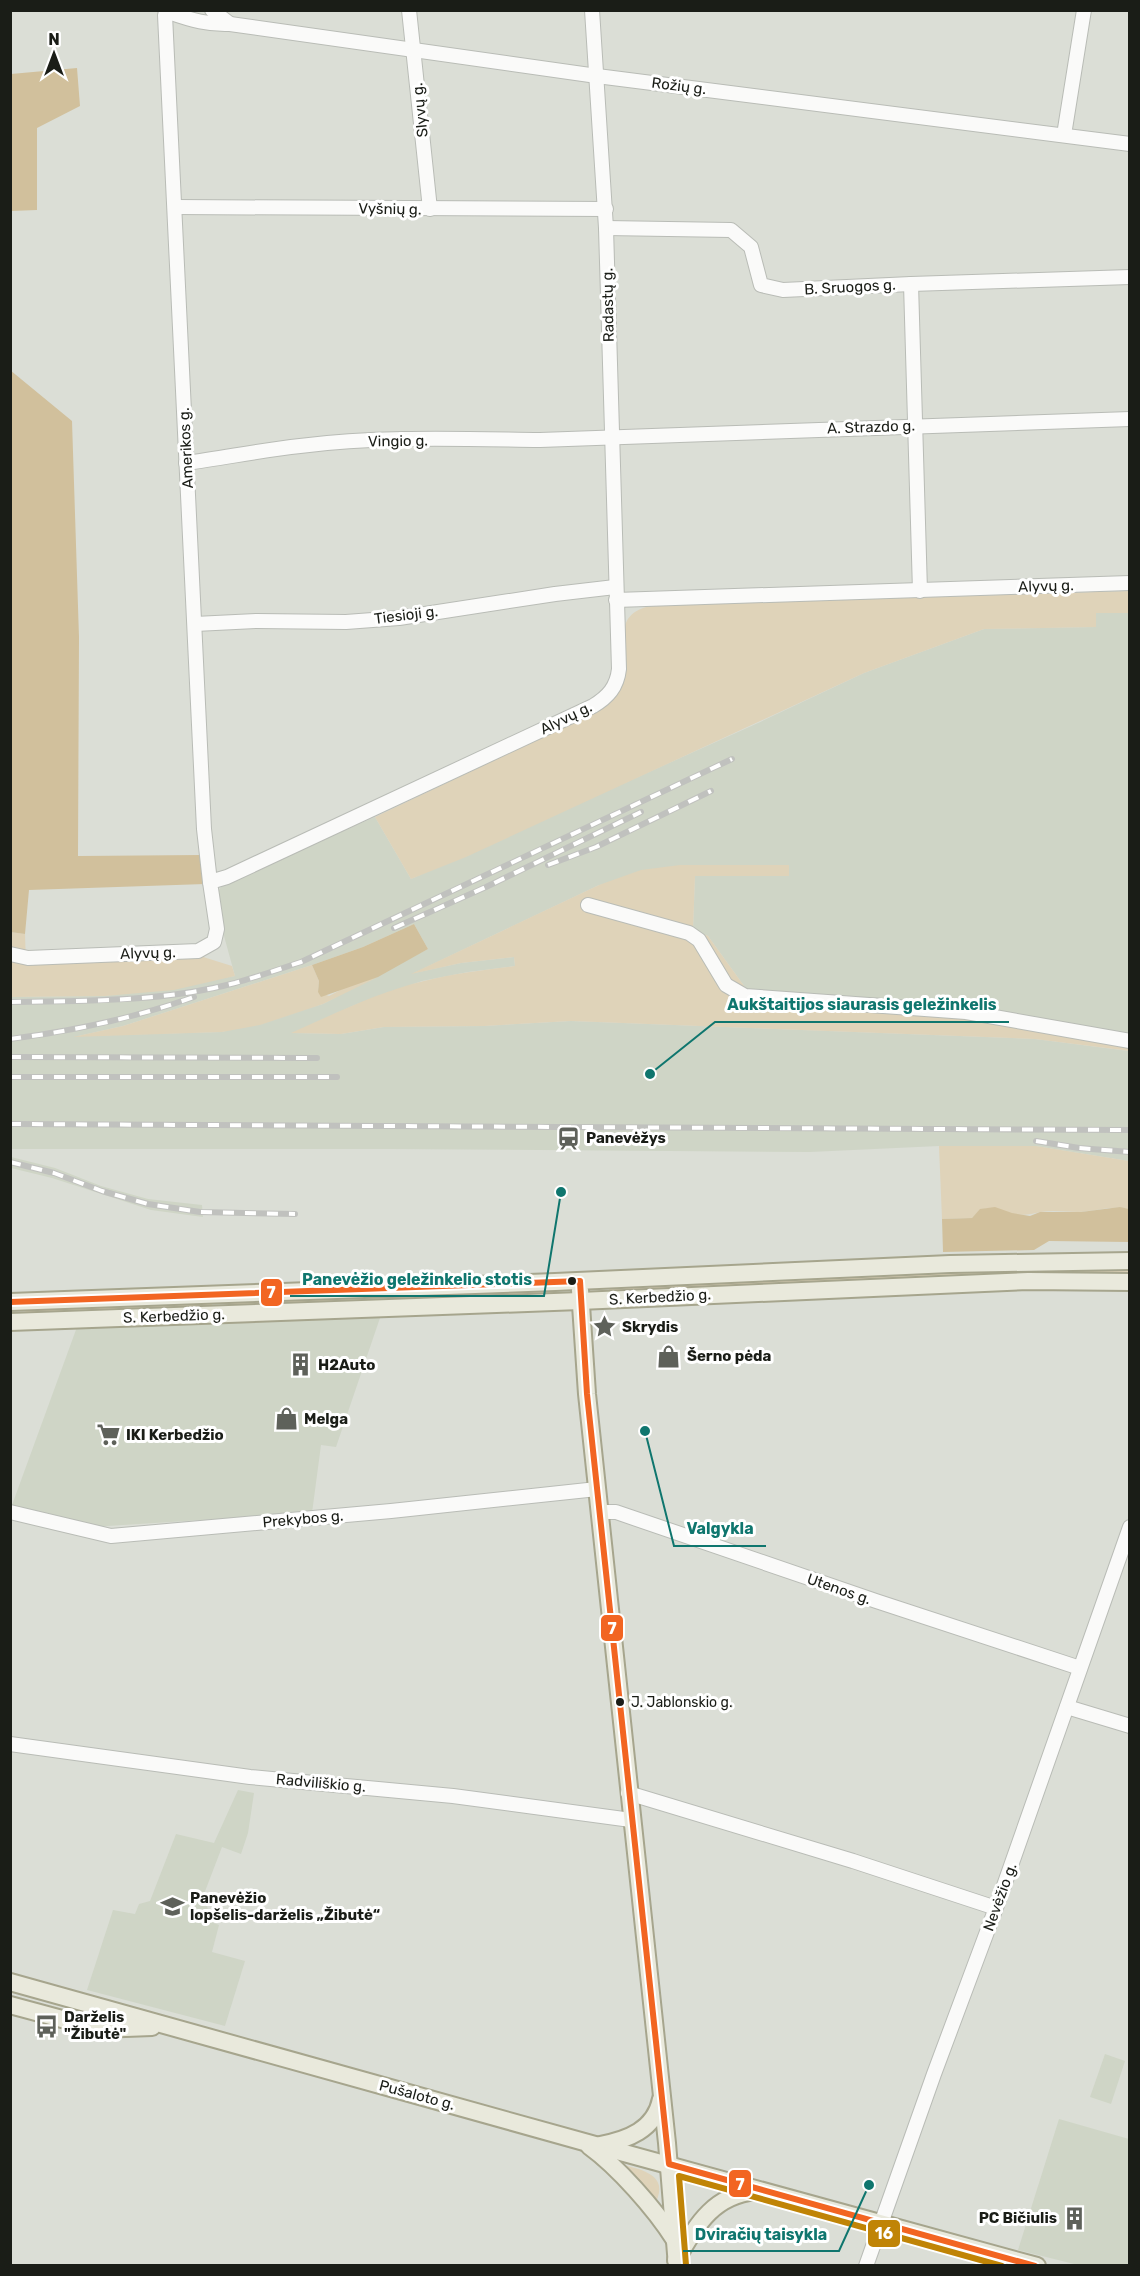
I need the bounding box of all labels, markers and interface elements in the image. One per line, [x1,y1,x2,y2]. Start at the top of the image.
north arrow [24,24,84,84]
text: N [48,30,60,49]
street label: Rožių g. [651,74,707,98]
street label: Slyvų g. [408,82,432,138]
street label: Vyšnių g. [358,199,422,219]
street label: Radastų g. [598,268,618,342]
street label: B. Sruogos g. [804,276,896,298]
street label: Amerikos g. [175,407,197,489]
street label: A. Strazdo g. [827,416,915,438]
street label: Vingio g. [368,431,428,451]
street label: Alyvų g. [1018,576,1074,596]
street label: Tiesioji g. [373,602,439,628]
street label: Alyvų g. [537,698,595,738]
street label: Alyvų g. [120,943,176,963]
callout: Aukštaitijos siaurasis geležinkelis [715,988,1009,1022]
text: Aukštaitijos siaurasis geležinkelis [727,995,997,1014]
station icon: Panevėžys [555,1125,581,1151]
place label: Panevėžys [586,1129,666,1147]
callout: Panevėžio geležinkelio stotis [290,1262,544,1296]
text: Panevėžio geležinkelio stotis [302,1270,532,1289]
unlabelled marker [566,1275,578,1287]
line badge: 7 [260,1278,283,1307]
text: 7 [266,1283,276,1302]
street label: S. Kerbedžio g. [609,1285,711,1309]
street label: S. Kerbedžio g. [123,1305,225,1327]
place icon: Skrydis [591,1314,617,1340]
place label: Skrydis [622,1318,678,1336]
shop icon: Šerno pėda [656,1343,682,1369]
place label: Šerno pėda [687,1347,772,1365]
building icon: H2Auto [287,1352,313,1378]
place label: H2Auto [318,1356,375,1374]
shop icon: Melga [273,1406,299,1432]
place label: Melga [304,1410,348,1428]
supermarket icon: IKI Kerbedžio [95,1422,121,1448]
place label: IKI Kerbedžio [126,1426,224,1444]
street label: Prekybos g. [262,1506,344,1532]
callout: Valgykla [674,1512,766,1546]
text: Valgykla [686,1519,754,1538]
street label: Utenos g. [805,1570,873,1608]
line badge: 7 [600,1614,624,1642]
text: 7 [607,1619,617,1638]
place label: J. Jablonskio g. [631,1694,732,1711]
marker: J. Jablonskio g. [614,1696,626,1708]
street label: Radviliškio g. [275,1770,367,1796]
street label: Nevėžio g. [979,1860,1021,1934]
place label: Panevėžio lopšelis-darželis „Žibutė“ [190,1889,380,1924]
school or university icon: Panevėžio lopšelis-darželis „Žibutė“ [159,1894,185,1920]
place label: Darželis "Žibutė" [64,2008,126,2043]
bus stop icon: Darželis "Žibutė" [33,2013,59,2039]
street label: Pušaloto g. [377,2076,457,2114]
line badge: 7 [728,2169,752,2198]
text: 7 [735,2175,745,2194]
building icon: PC Bičiulis [1062,2205,1088,2231]
place label: PC Bičiulis [979,2209,1057,2227]
callout: Dviračių taisykla [683,2217,839,2251]
line badge: 16 [867,2219,901,2248]
text: 16 [875,2224,893,2243]
text: Dviračių taisykla [695,2225,827,2244]

